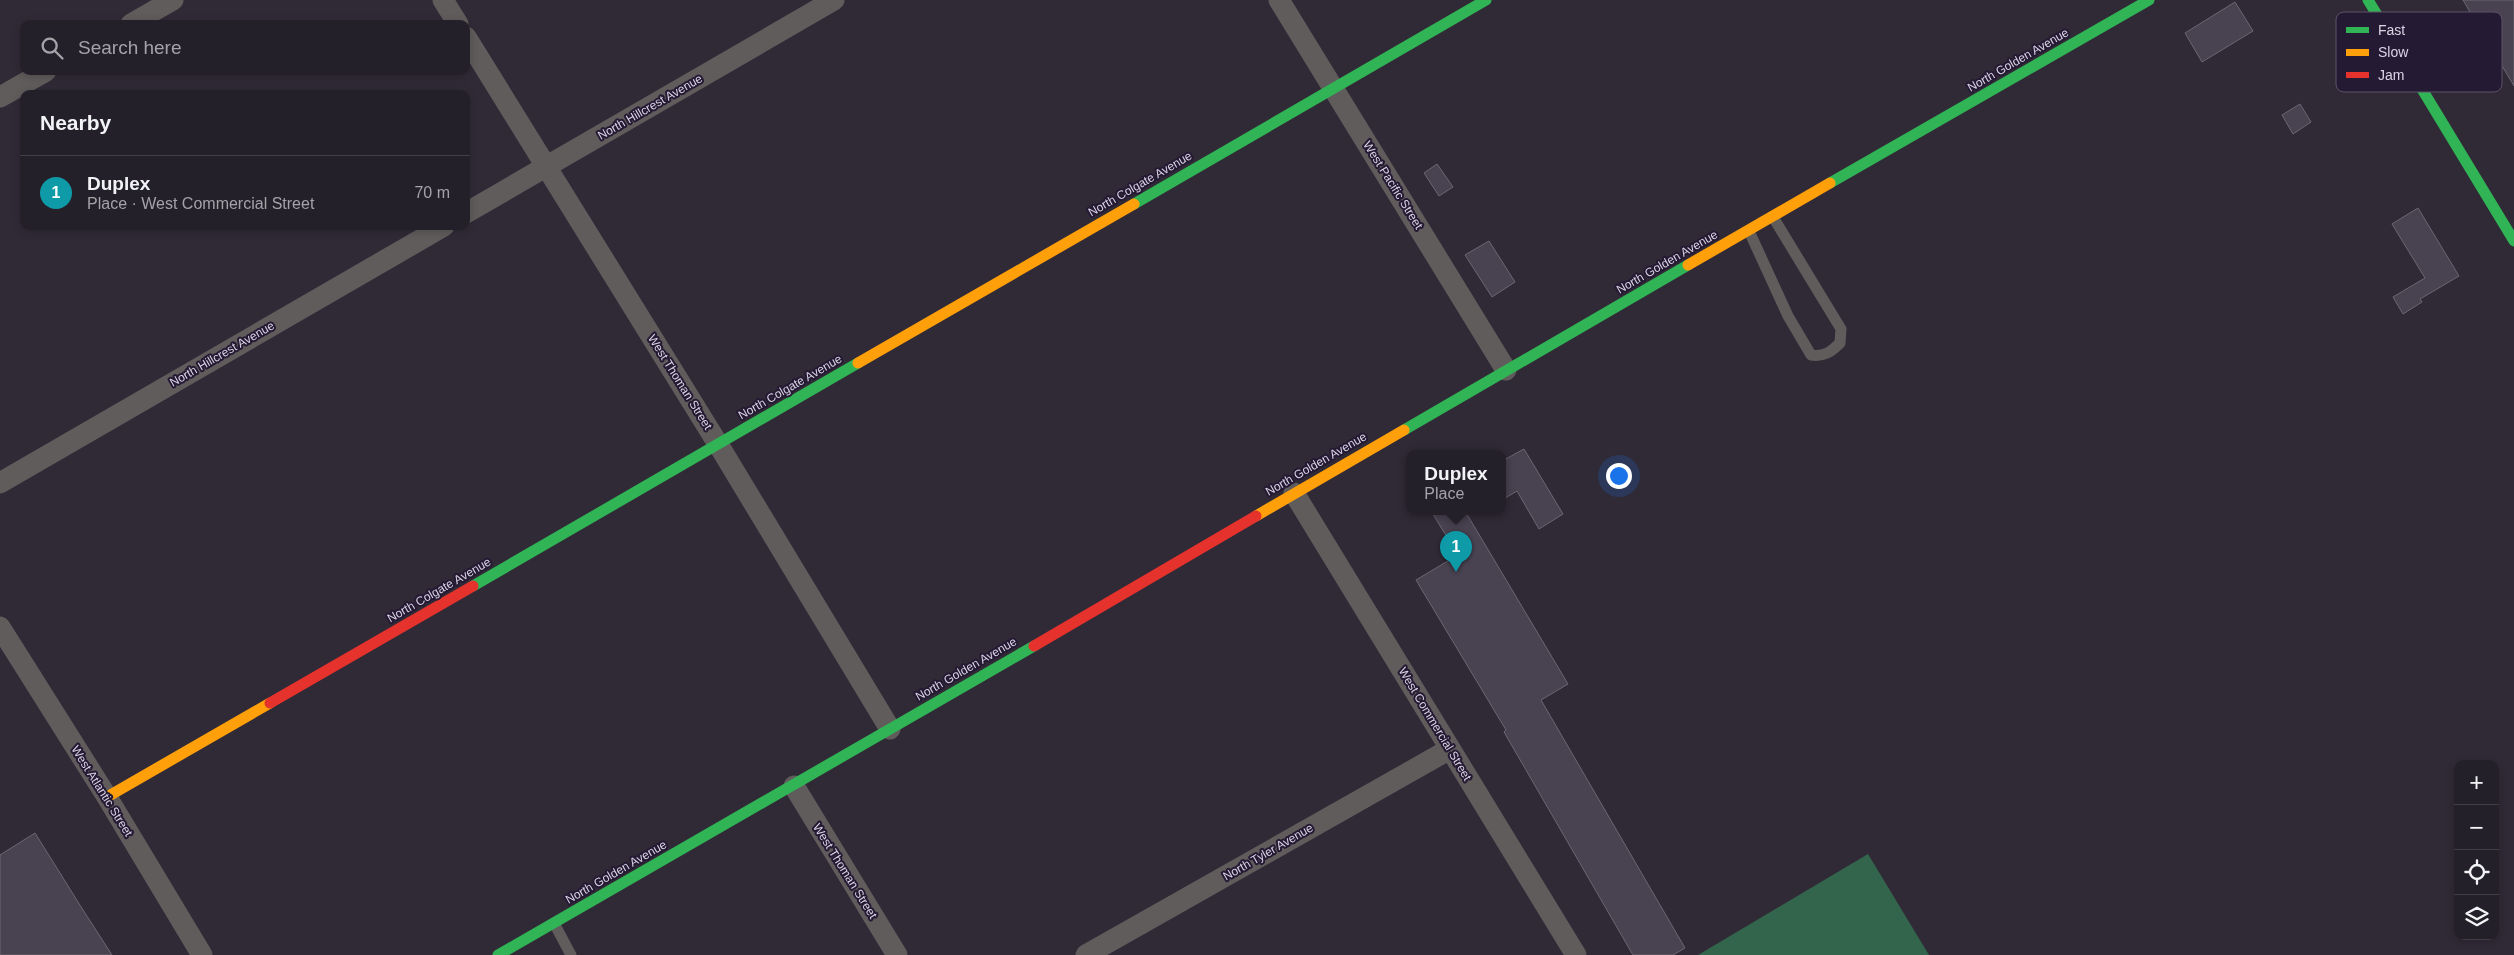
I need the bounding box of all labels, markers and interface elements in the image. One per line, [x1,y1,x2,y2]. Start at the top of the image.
legend [2336,12,2502,92]
search box [20,20,470,75]
text: Fast [2378,22,2405,38]
street label: North Golden Avenue [1965,25,2071,95]
icon: search [38,34,66,62]
text: Search here [78,37,182,58]
text: Slow [2378,44,2409,60]
text: Jam [2378,67,2404,83]
street label: North Hillcrest Avenue [595,71,705,143]
text: Nearby [40,111,111,134]
street label: West Pacific Street [1360,138,1426,232]
street label: North Colgate Avenue [1086,148,1195,219]
text: Duplex [87,173,150,194]
text: 1 [52,184,60,201]
text: 70 m [414,184,450,201]
text: Place · West Commercial Street [87,195,314,212]
street label: North Golden Avenue [1614,227,1720,297]
street label: North Hillcrest Avenue [167,318,277,390]
street label: West Thoman Street [645,332,715,433]
street label: North Colgate Avenue [736,351,845,422]
street label: North Golden Avenue [1263,429,1369,499]
popup [1406,450,1506,515]
text: Duplex [1424,463,1488,484]
your location [1606,463,1632,489]
text: Place [1424,485,1464,502]
pin: 1 [1440,531,1472,572]
street label: North Colgate Avenue [385,554,494,625]
street label: North Golden Avenue [913,634,1019,704]
street label: West Commercial Street [1396,665,1475,784]
street label: West Atlantic Street [68,743,136,840]
map controls [2454,760,2499,940]
button: + [2454,760,2499,805]
button: − [2454,805,2499,850]
street label: North Tyler Avenue [1220,820,1316,883]
street label: West Thoman Street [810,821,880,922]
street label: North Golden Avenue [563,837,669,907]
button: locate [2454,850,2499,895]
button: layers [2454,895,2499,940]

